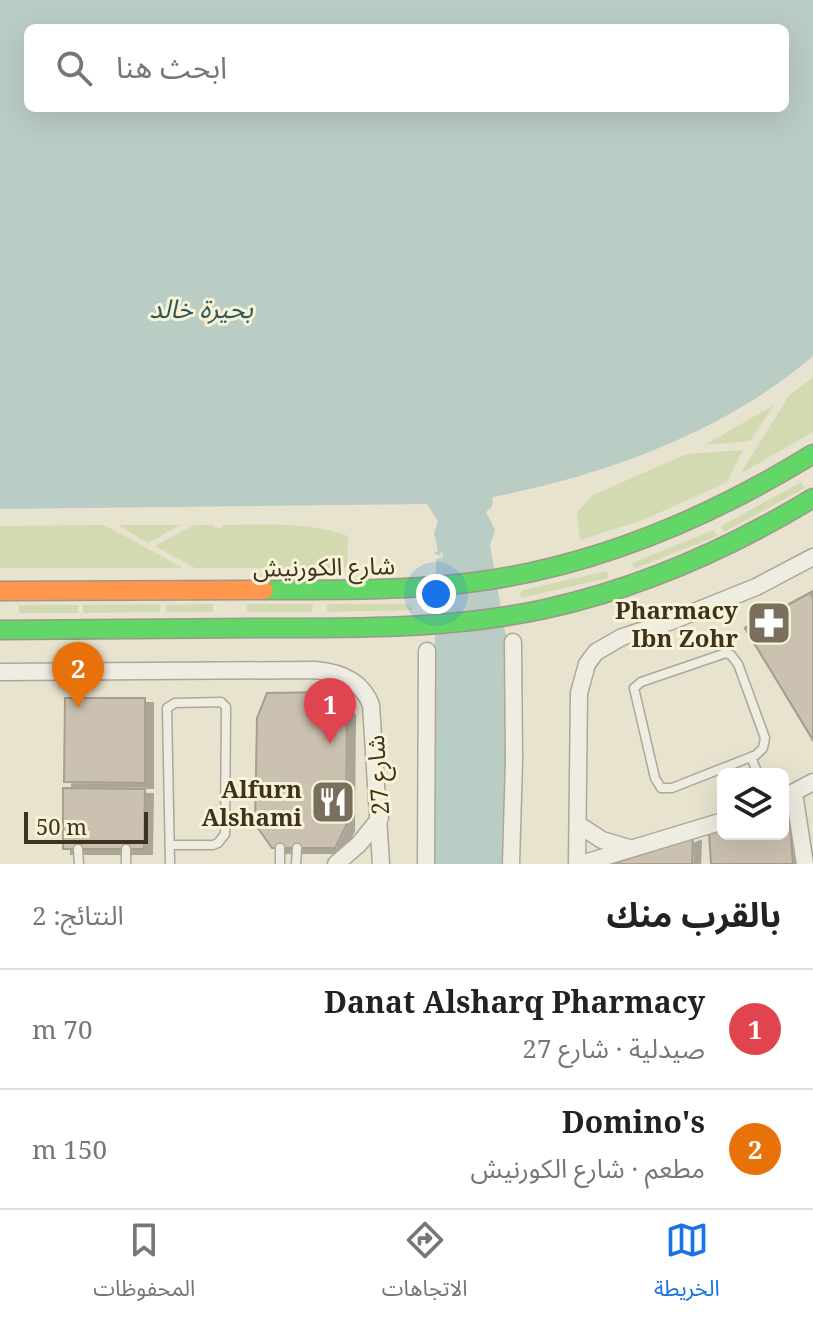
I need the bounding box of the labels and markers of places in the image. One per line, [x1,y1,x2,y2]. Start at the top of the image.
place label: Pharmacy Ibn Zohr [615,593,738,654]
pharmacy icon: Pharmacy Ibn Zohr [745,599,793,647]
pin: 2 [52,642,104,708]
pin: 1 [304,678,356,744]
place label: Alfurn Alshami [201,772,303,833]
restaurant icon: Alfurn Alshami [309,778,357,826]

